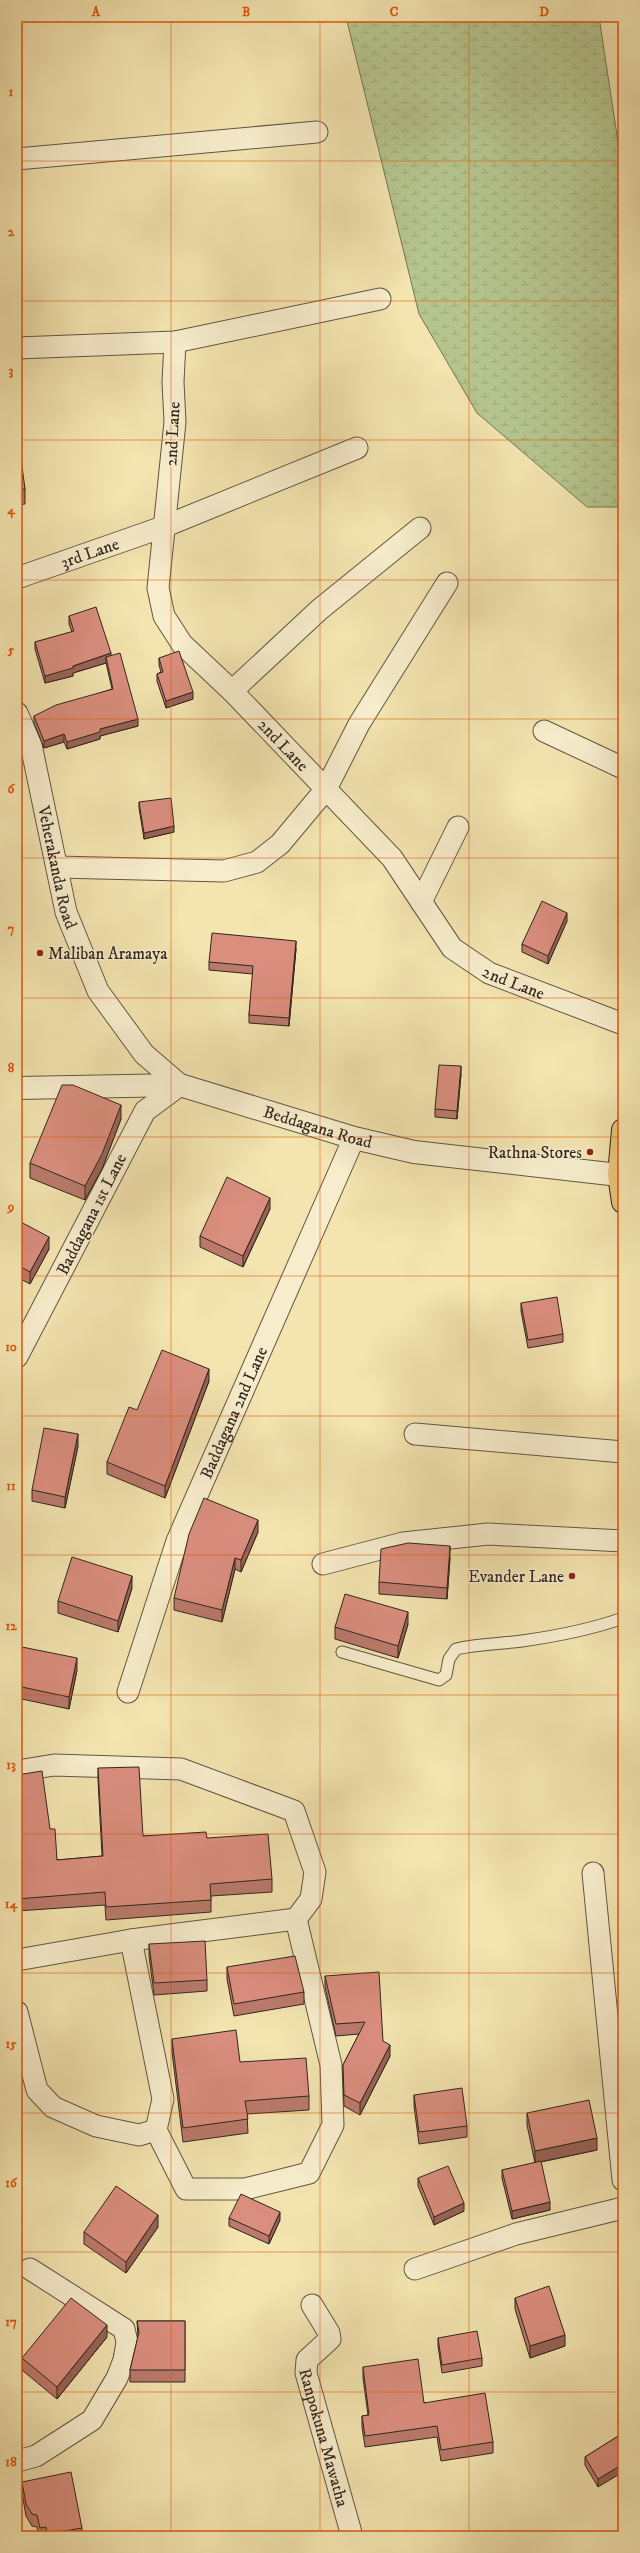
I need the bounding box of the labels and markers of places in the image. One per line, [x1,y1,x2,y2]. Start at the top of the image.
place label: Maliban Aramaya [48,943,168,965]
marker: Maliban Aramaya [35,948,45,958]
place label: Rathna Stores [488,1142,582,1164]
marker: Rathna Stores [585,1147,595,1157]
place label: Evander Lane [468,1566,564,1588]
marker: Evander Lane [567,1571,577,1581]

